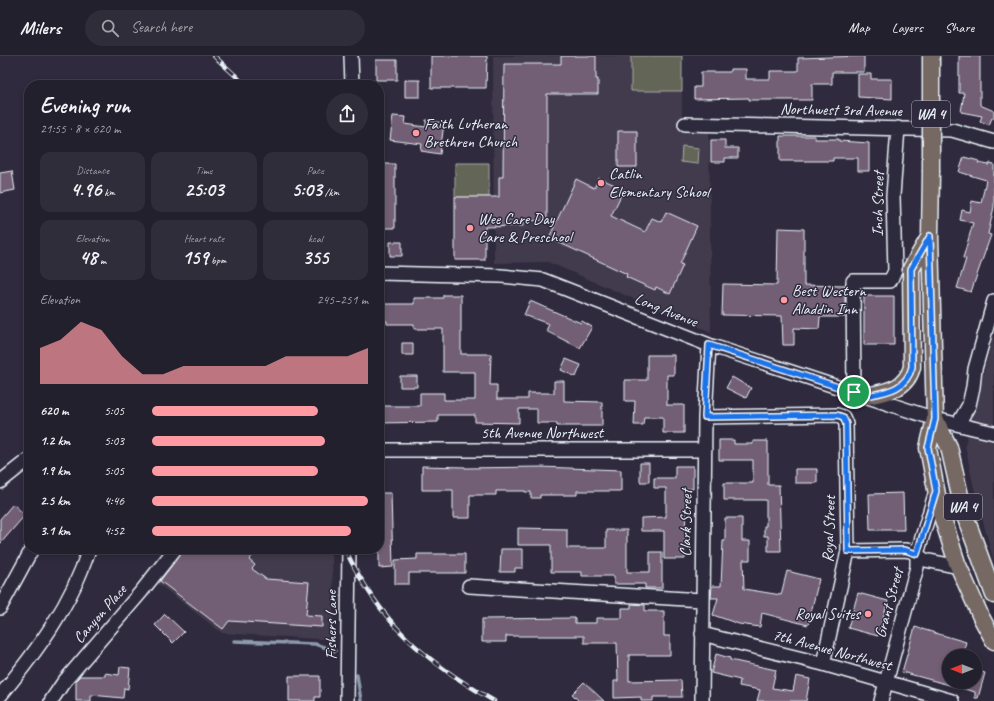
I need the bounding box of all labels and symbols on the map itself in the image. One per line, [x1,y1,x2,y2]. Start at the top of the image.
street label: Northwest 3rd Avenue [780,99,904,121]
road number: WA 4 [912,101,950,127]
place label: Faith Lutheran Brethren Church [424,114,518,152]
marker: Faith Lutheran Brethren Church [411,128,421,138]
place label: Catlin Elementary School [609,164,712,202]
street label: Inch Street [867,169,889,237]
marker: Catlin Elementary School [596,178,606,188]
place label: Wee Care Day Care & Preschool [478,209,575,247]
marker: Wee Care Day Care & Preschool [465,223,475,233]
place label: Best Western Aladdin Inn [792,281,867,319]
street label: Long Avenue [632,288,702,332]
marker: Best Western Aladdin Inn [779,295,789,305]
pin [837,375,871,409]
street label: 5th Avenue Northwest [481,423,605,443]
street label: Clark Street [675,486,697,557]
street label: Royal Street [818,494,840,563]
road number: WA 4 [944,494,982,520]
street label: Grant Street [870,563,909,640]
street label: Canyon Place [69,579,132,648]
street label: Fishers Lane [321,589,341,660]
place label: Royal Suites [795,604,862,624]
marker: Royal Suites [863,609,873,619]
street label: 7th Avenue Northwest [770,625,895,676]
north arrow [942,649,982,689]

